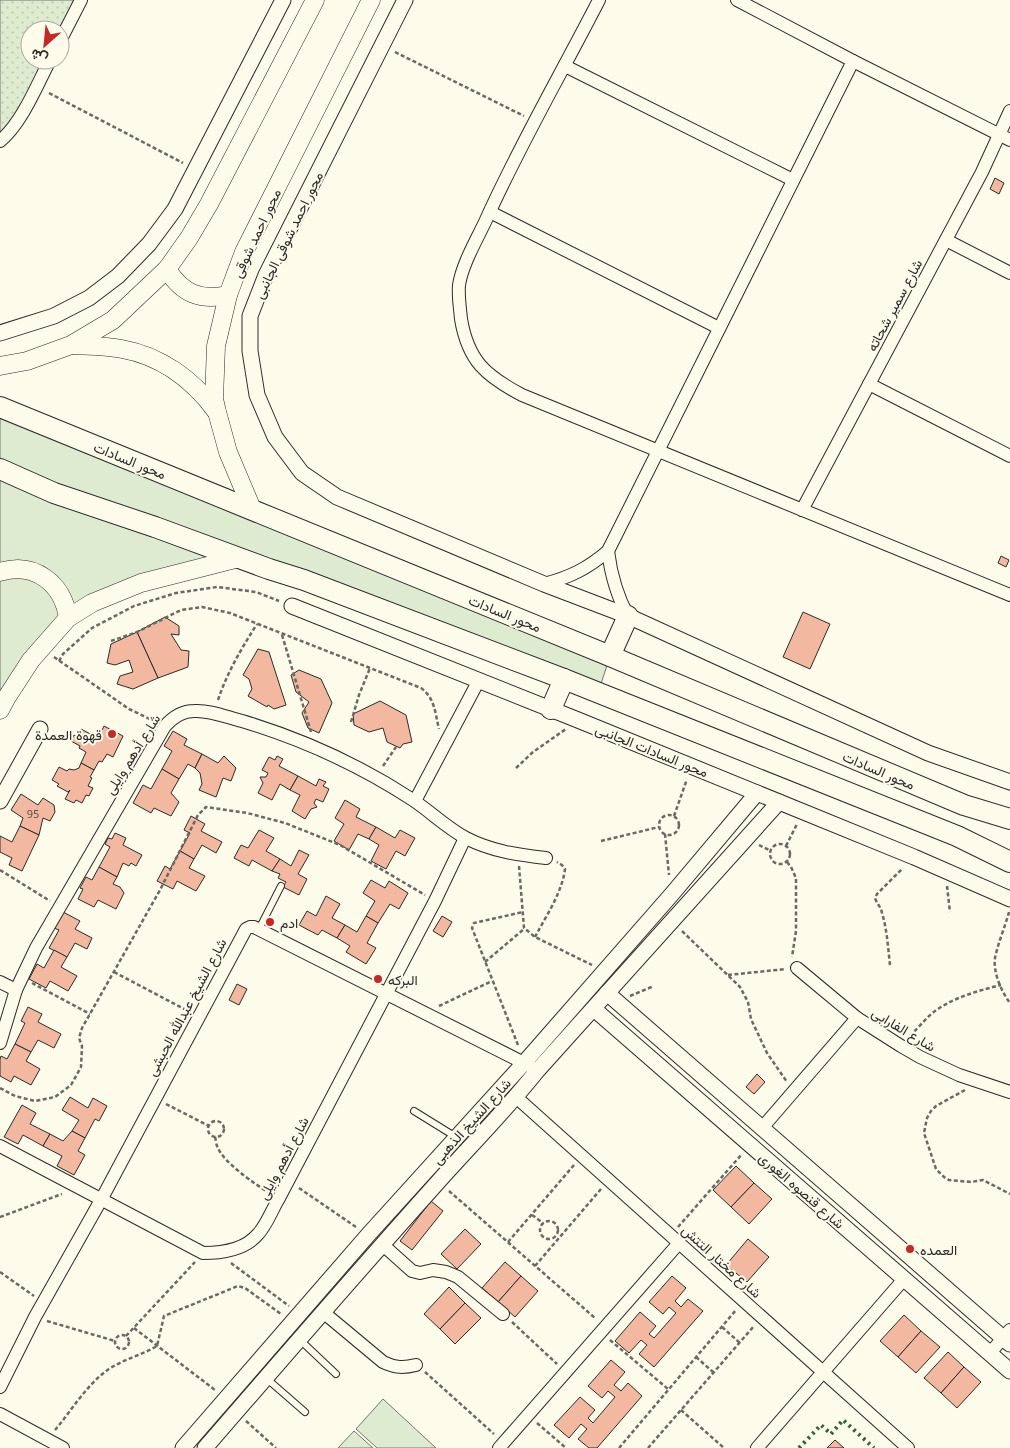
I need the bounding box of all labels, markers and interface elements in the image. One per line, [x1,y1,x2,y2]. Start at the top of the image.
north arrow [20,20,70,70]
text: ش [27,45,51,69]
street label: محور احمد شوقى الجانبى [249,168,327,302]
street label: محور احمد شوقى [227,185,285,281]
street label: شارع سمير شحاته [862,256,928,355]
street label: محور السادات [91,437,169,483]
street label: محور السادات [466,590,544,636]
street label: شارع أدهم وايلى [100,710,166,799]
street label: محور السادات الجانبى [593,719,711,781]
place label: قهوة العمدة [35,725,102,744]
marker: قهوة العمدة [106,728,118,740]
street label: محور السادات [840,746,918,794]
house number: 95 [27,806,39,821]
place label: ادم [280,913,298,932]
marker: ادم [264,916,276,928]
street label: شارع الشيخ عبدالله الحبشى [142,935,232,1080]
place label: البركه [388,970,418,989]
marker: البركه [372,973,384,985]
street label: شارع الفارابى [868,1002,939,1057]
street label: شارع الشيخ الذهبى [427,1074,516,1169]
street label: شارع أدهم وايلى [253,1113,315,1204]
street label: شارع قنصوه الغورى [754,1148,849,1234]
street label: شارع مختار التتش [677,1220,766,1303]
place label: العمده [920,1240,957,1259]
marker: العمده [904,1243,916,1255]

